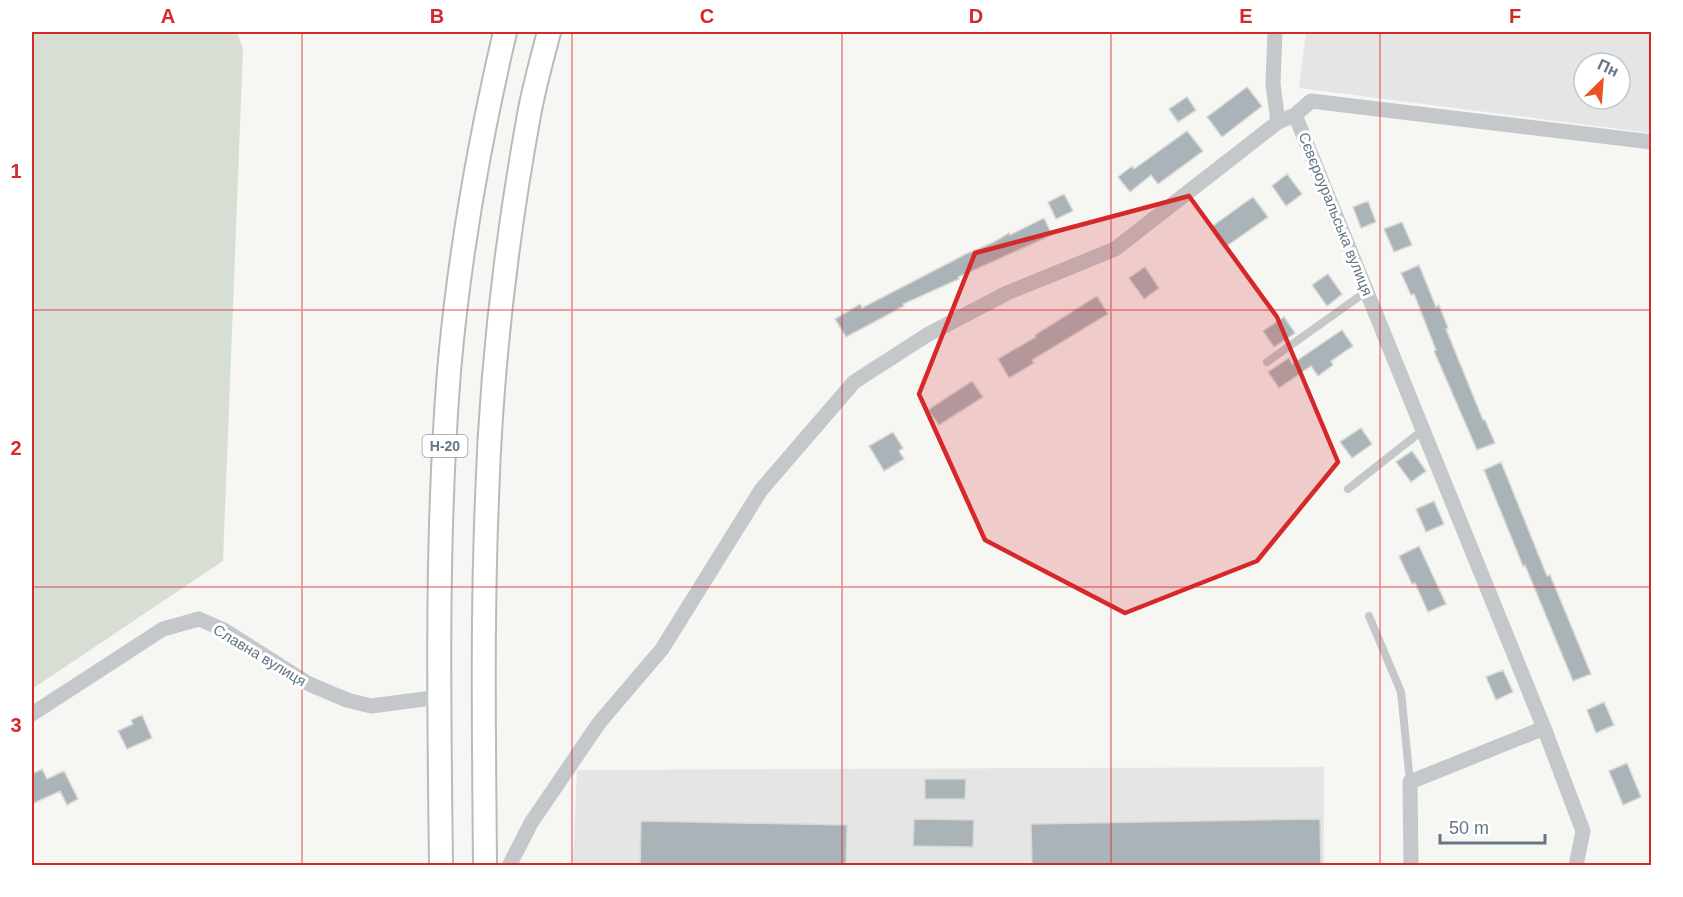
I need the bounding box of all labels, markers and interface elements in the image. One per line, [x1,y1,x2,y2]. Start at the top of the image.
text: A [161,5,175,27]
text: B [430,5,444,27]
text: C [700,5,714,27]
text: D [969,5,983,27]
text: E [1239,5,1253,27]
text: F [1509,5,1521,27]
north arrow [1572,51,1632,111]
text: Пн [1595,56,1621,80]
street label: Сєвєроуральська вулиця [1295,130,1377,298]
text: 1 [10,160,22,182]
road number: Н-20 [422,435,468,457]
text: 2 [10,437,22,459]
street label: Славна вулиця [210,621,310,689]
text: 3 [10,714,22,736]
scale bar [1440,807,1545,845]
text: 50 m [1449,818,1489,838]

